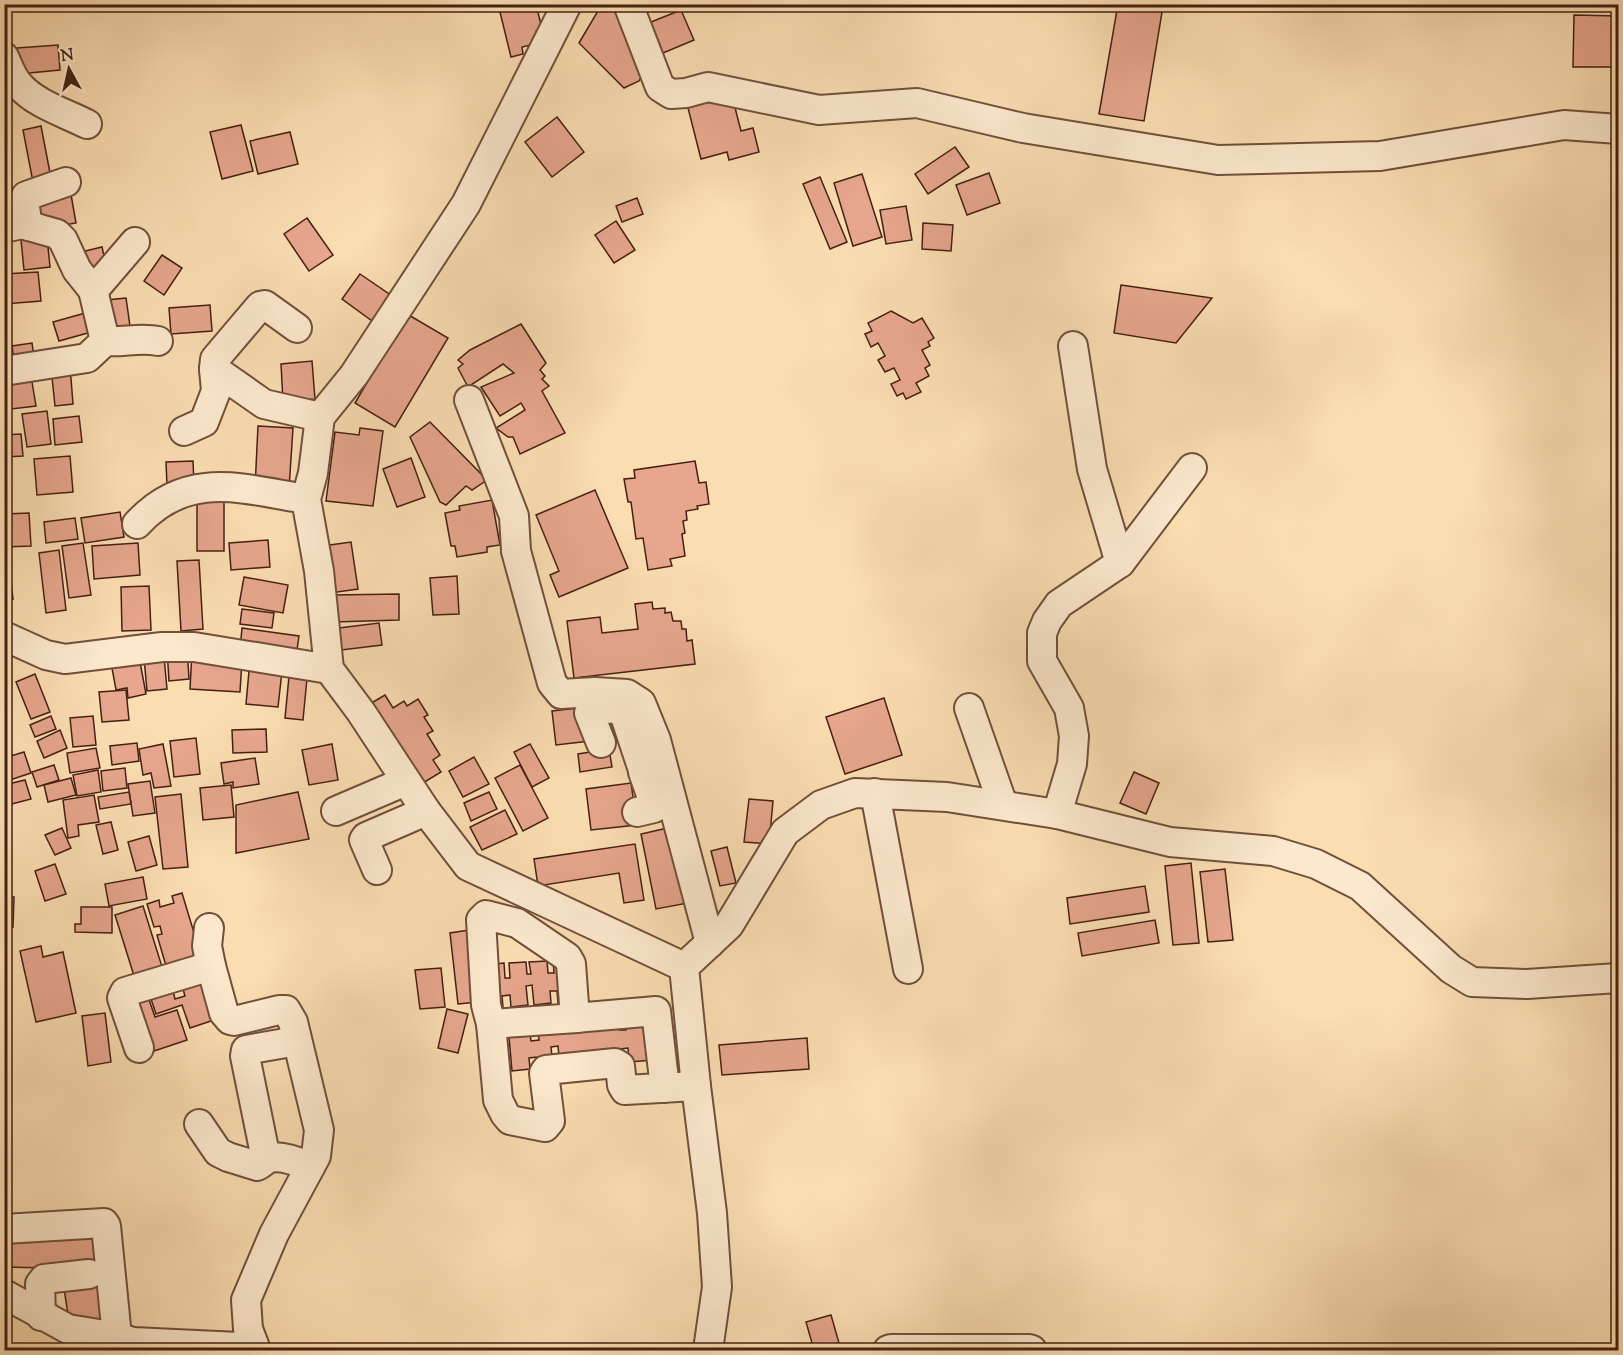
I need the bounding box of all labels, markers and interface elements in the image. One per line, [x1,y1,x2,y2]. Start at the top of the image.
north arrow [39,39,99,99]
text: N [59,44,75,69]

